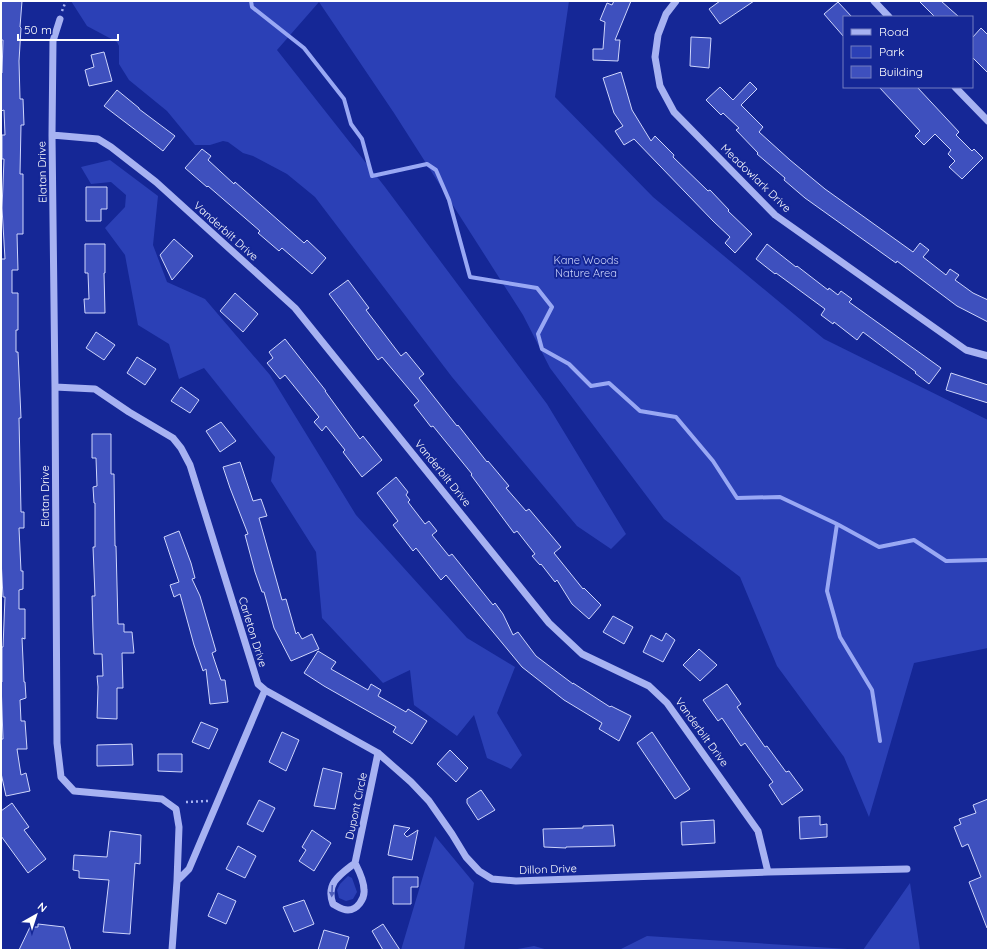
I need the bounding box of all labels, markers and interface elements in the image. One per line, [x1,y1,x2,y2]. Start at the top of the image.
scale bar [18,16,118,42]
legend [843,16,973,88]
text: 50 m [24,22,52,37]
text: Road [879,24,909,39]
text: Park [879,44,904,59]
text: Building [879,64,923,79]
street label: Elatan Drive [34,141,50,203]
street label: Meadowlark Drive [718,141,794,215]
street label: Vanderbilt Drive [191,198,261,264]
park label: Kane Woods Nature Area [553,253,619,280]
street label: Vanderbilt Drive [412,437,474,509]
street label: Elatan Drive [38,465,52,527]
street label: Carleton Drive [236,595,270,669]
street label: Vanderbilt Drive [672,695,732,769]
street label: Dupont Circle [342,771,370,841]
street label: Dillon Drive [519,861,577,877]
one-way arrow [328,885,335,897]
north arrow [16,895,56,935]
text: N [35,899,50,915]

